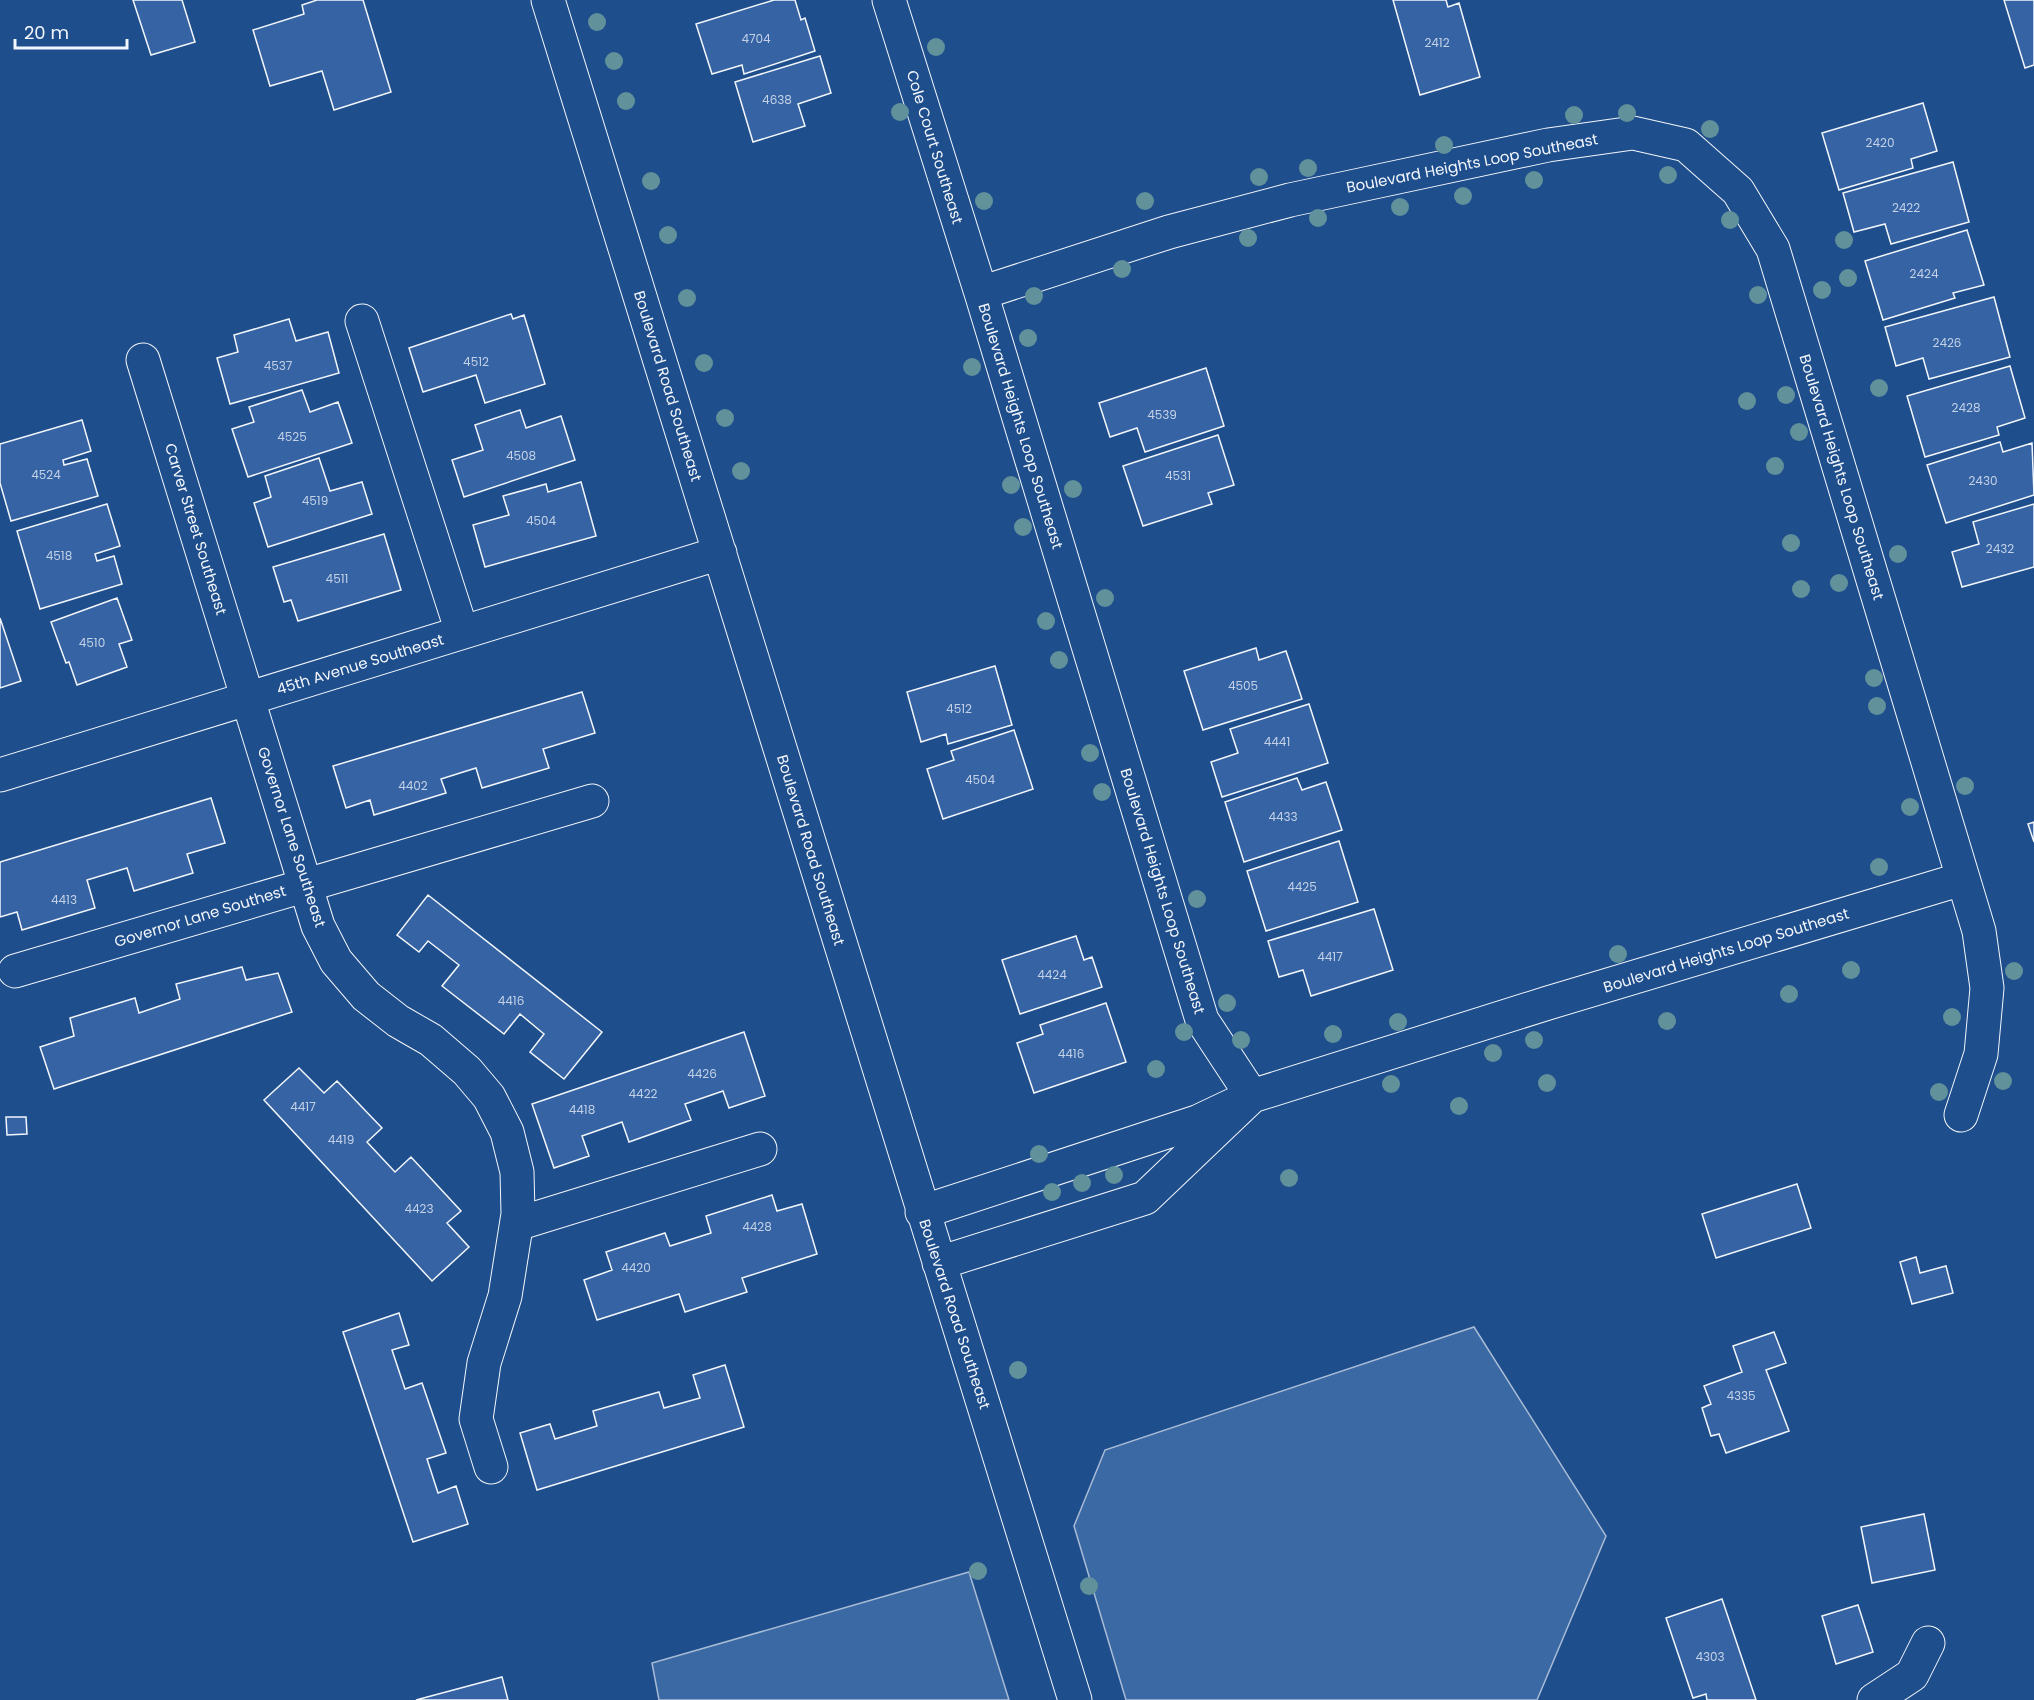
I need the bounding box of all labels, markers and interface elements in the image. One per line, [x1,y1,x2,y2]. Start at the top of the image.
scale bar [15,12,128,50]
text: 20 m [24,20,69,45]
house number: 4704 [741,30,771,47]
house number: 2412 [1424,34,1450,51]
street label: Cole Court Southeast [902,68,968,226]
house number: 4638 [762,91,792,108]
street label: Boulevard Heights Loop Southeast [1344,128,1600,198]
house number: 2420 [1866,134,1894,151]
house number: 2422 [1892,199,1920,216]
house number: 2424 [1910,265,1939,282]
street label: Boulevard Road Southeast [629,288,707,484]
street label: Boulevard Heights Loop Southeast [974,301,1068,551]
house number: 2426 [1933,334,1961,351]
street label: Boulevard Heights Loop Southeast [1795,352,1889,602]
house number: 4512 [463,353,489,370]
house number: 4537 [264,357,293,374]
house number: 2428 [1952,399,1980,416]
house number: 4539 [1147,406,1177,423]
house number: 4525 [277,428,307,445]
street label: Carver Street Southeast [160,441,232,617]
house number: 4508 [506,447,536,464]
house number: 4524 [31,466,61,483]
house number: 4531 [1165,467,1191,484]
house number: 2430 [1968,472,1998,489]
house number: 4519 [302,492,328,509]
house number: 4504 [526,512,557,529]
house number: 2432 [1986,540,2014,557]
house number: 4518 [46,547,72,564]
house number: 4511 [326,570,348,587]
street label: 45th Avenue Southeast [274,629,446,699]
house number: 4510 [79,634,105,651]
house number: 4505 [1228,677,1258,694]
house number: 4512 [946,700,972,717]
house number: 4441 [1264,733,1290,750]
street label: Governor Lane Southeast [253,744,331,930]
street label: Boulevard Road Southeast [772,752,850,948]
street label: Boulevard Heights Loop Southeast [1116,766,1210,1016]
house number: 4504 [965,771,996,788]
house number: 4402 [398,777,428,794]
house number: 4433 [1268,808,1298,825]
house number: 4425 [1287,878,1317,895]
street label: Governor Lane Southest [112,880,288,952]
house number: 4413 [51,891,77,908]
street label: Boulevard Heights Loop Southeast [1601,903,1851,997]
house number: 4417 [1317,948,1343,965]
house number: 4424 [1037,966,1067,983]
house number: 4416 [498,992,524,1009]
house number: 4416 [1058,1045,1084,1062]
house number: 4426 [687,1065,717,1082]
house number: 4422 [629,1085,658,1102]
house number: 4417 [290,1098,316,1115]
house number: 4418 [569,1101,595,1118]
house number: 4419 [328,1131,354,1148]
house number: 4423 [404,1200,434,1217]
street label: Boulevard Road Southeast [914,1216,996,1412]
house number: 4428 [742,1218,772,1235]
house number: 4420 [621,1259,651,1276]
house number: 4335 [1726,1387,1756,1404]
house number: 4303 [1695,1648,1725,1665]

